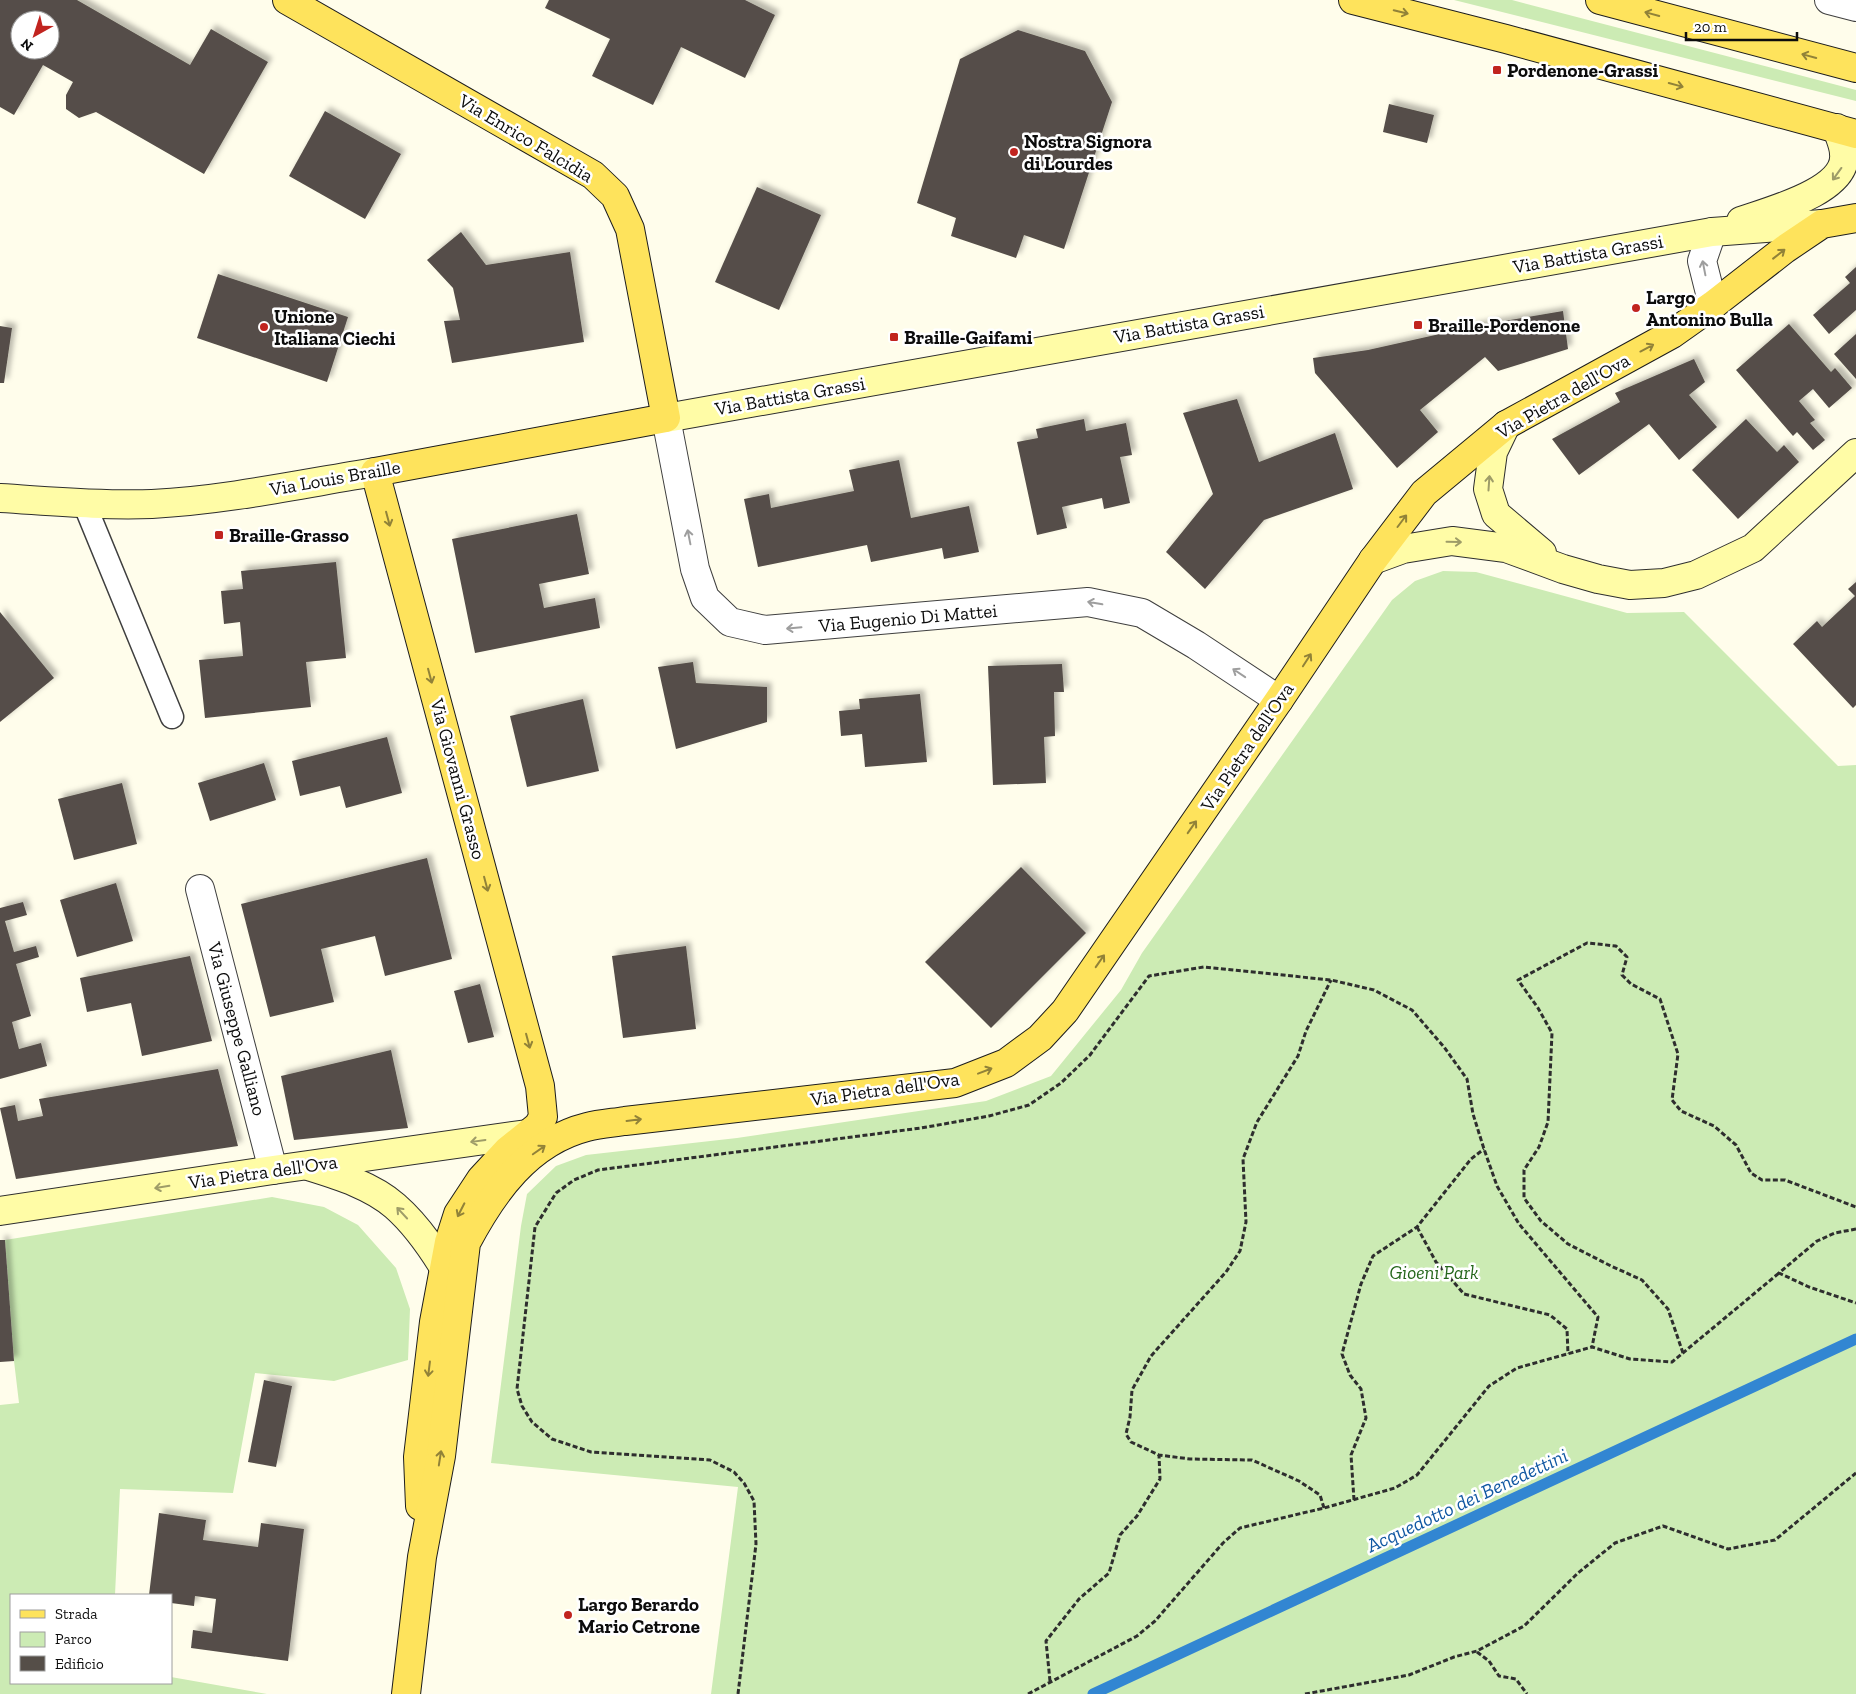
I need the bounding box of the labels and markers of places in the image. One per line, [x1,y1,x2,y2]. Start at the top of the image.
place label: Pordenone-Grassi [1507,59,1658,82]
marker: Pordenone-Grassi [1491,64,1503,76]
place label: Nostra Signora di Lourdes [1024,130,1152,175]
marker: Nostra Signora di Lourdes [1008,146,1020,158]
place label: Largo Antonino Bulla [1646,286,1773,331]
marker: Largo Antonino Bulla [1630,302,1642,314]
place label: Unione Italiana Ciechi [274,305,396,350]
place label: Braille-Pordenone [1428,314,1580,337]
marker: Braille-Pordenone [1412,319,1424,331]
marker: Unione Italiana Ciechi [258,321,270,333]
place label: Braille-Gaifami [904,326,1033,349]
marker: Braille-Gaifami [888,331,900,343]
place label: Braille-Grasso [229,524,349,547]
marker: Braille-Grasso [213,529,225,541]
place label: Largo Berardo Mario Cetrone [578,1593,700,1638]
marker: Largo Berardo Mario Cetrone [562,1609,574,1621]

